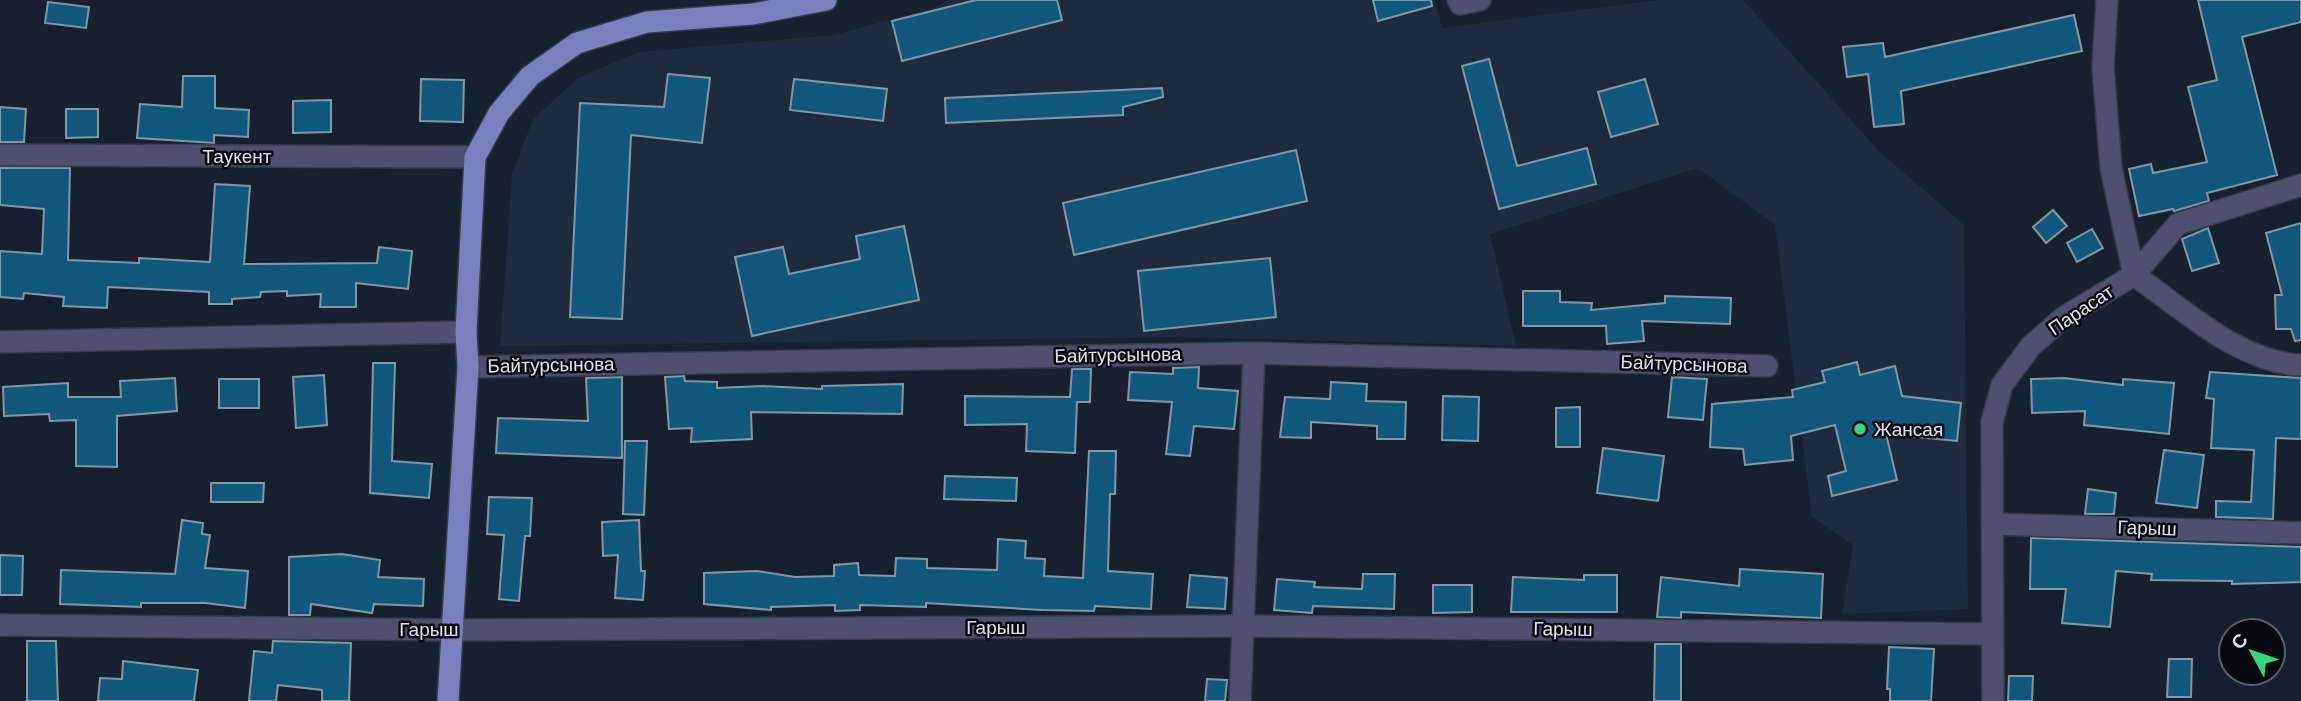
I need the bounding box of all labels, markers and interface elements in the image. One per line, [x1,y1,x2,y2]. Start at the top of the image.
street label: Таукент [203,145,272,168]
street label: Парасат [2044,280,2118,340]
street label: Байтурсынова [1054,342,1182,368]
street label: Байтурсынова [1620,350,1748,378]
street label: Байтурсынова [487,352,615,378]
place label: Жансая [1874,418,1943,441]
marker: Жансая [1852,421,1868,437]
street label: Гарыш [2117,515,2177,541]
street label: Гарыш [966,616,1026,639]
street label: Гарыш [1533,617,1593,641]
north arrow [2217,617,2287,687]
street label: Гарыш [399,618,459,641]
text: С [2226,629,2253,654]

